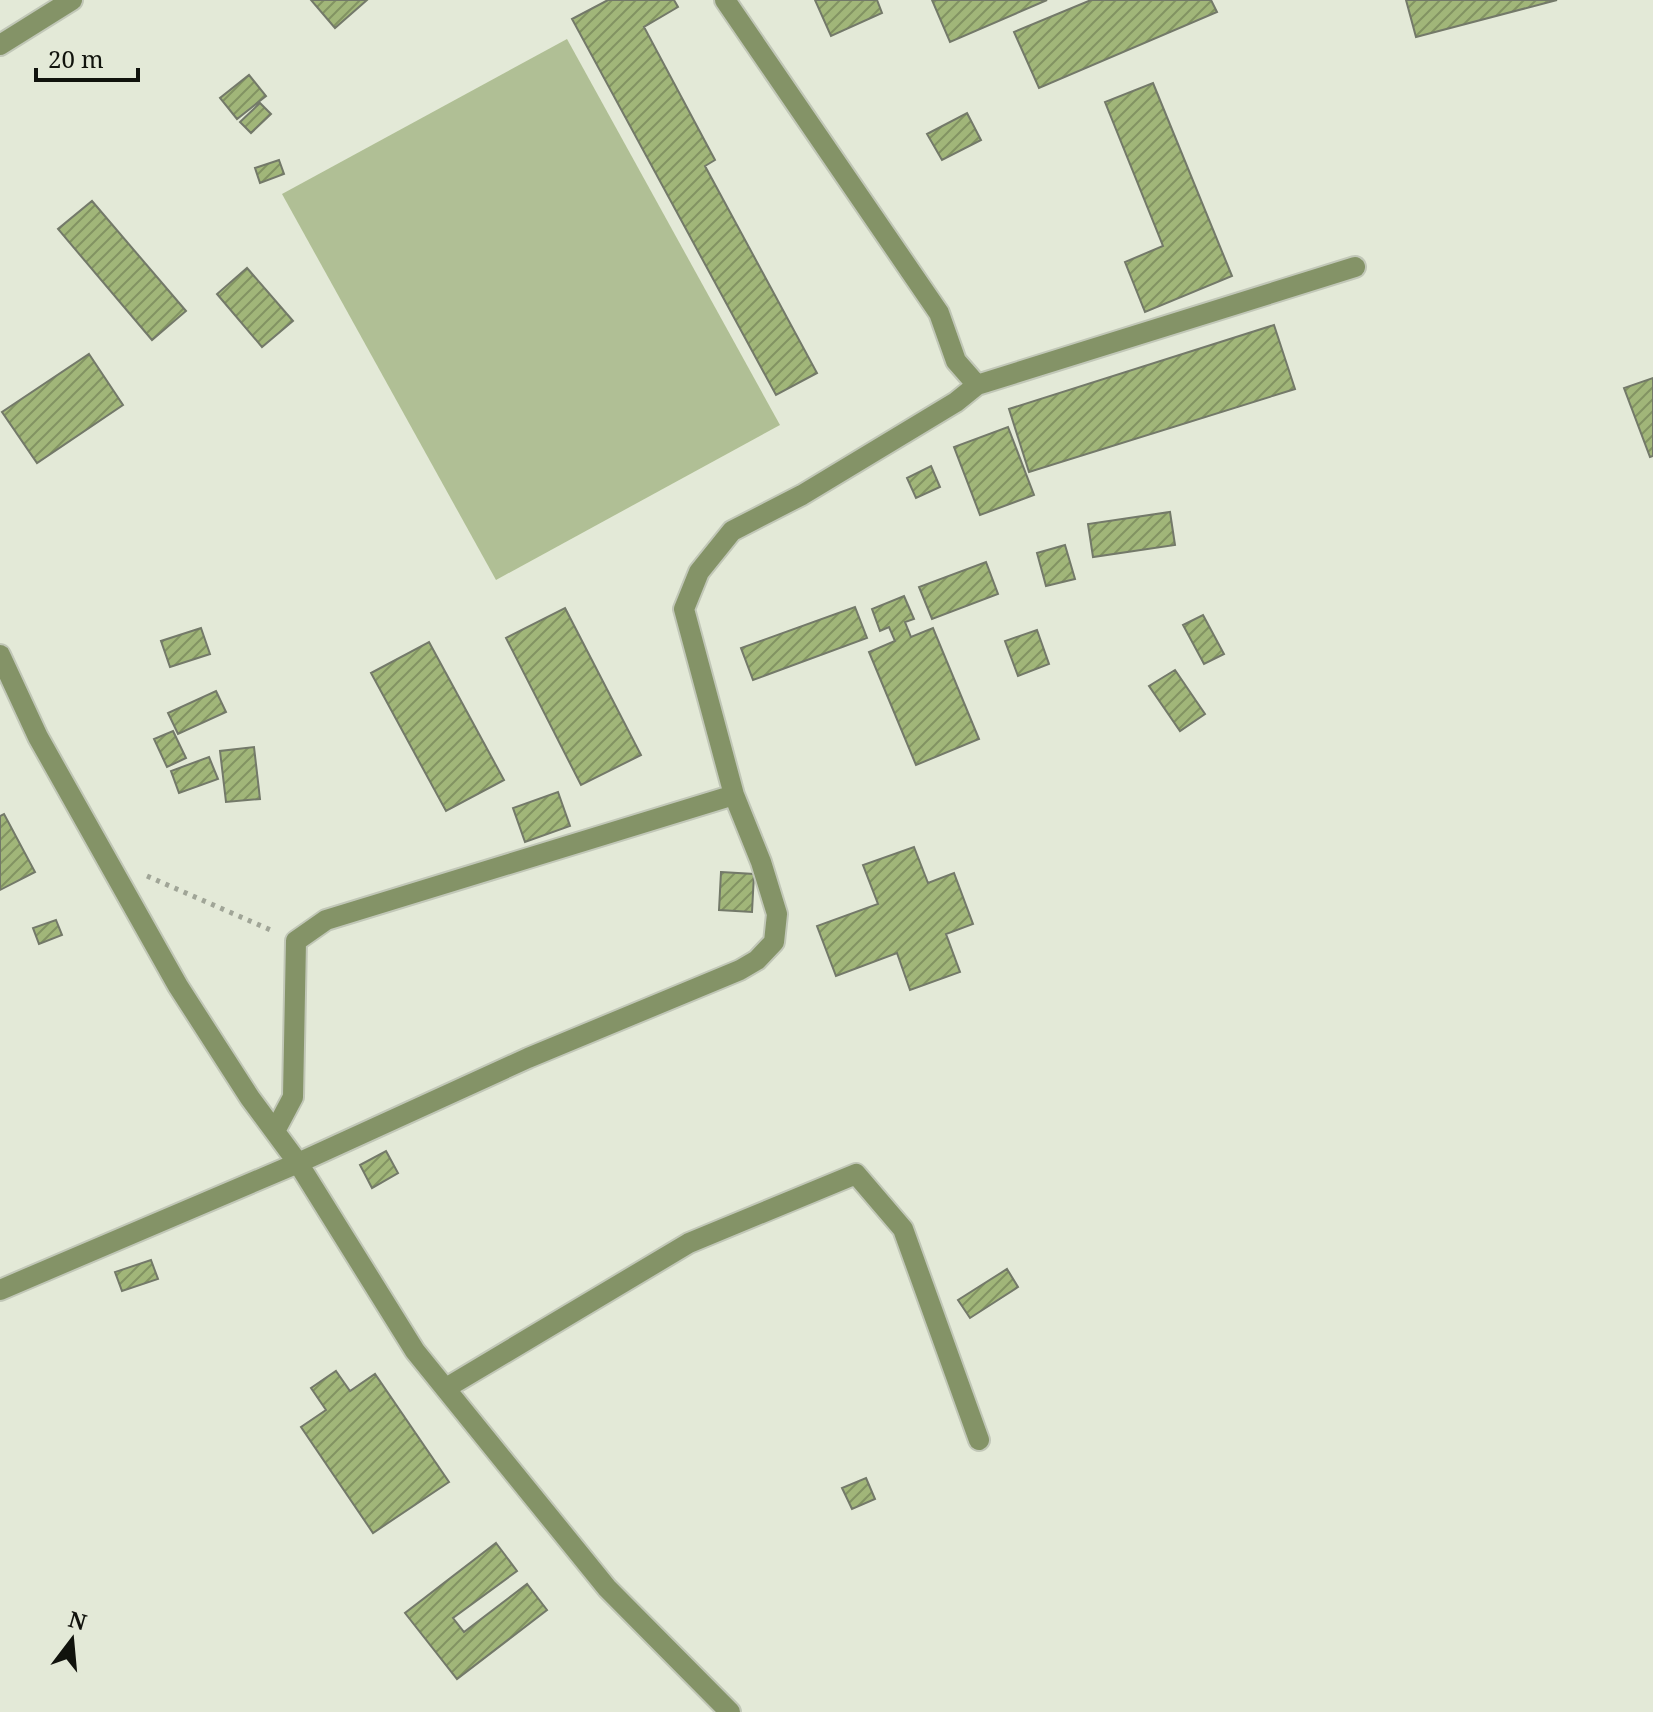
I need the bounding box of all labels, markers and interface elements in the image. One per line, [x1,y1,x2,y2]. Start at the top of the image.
scale bar [36,32,138,82]
text: 20 m [48,42,104,75]
north arrow [32,1600,112,1680]
text: N [65,1603,90,1637]

